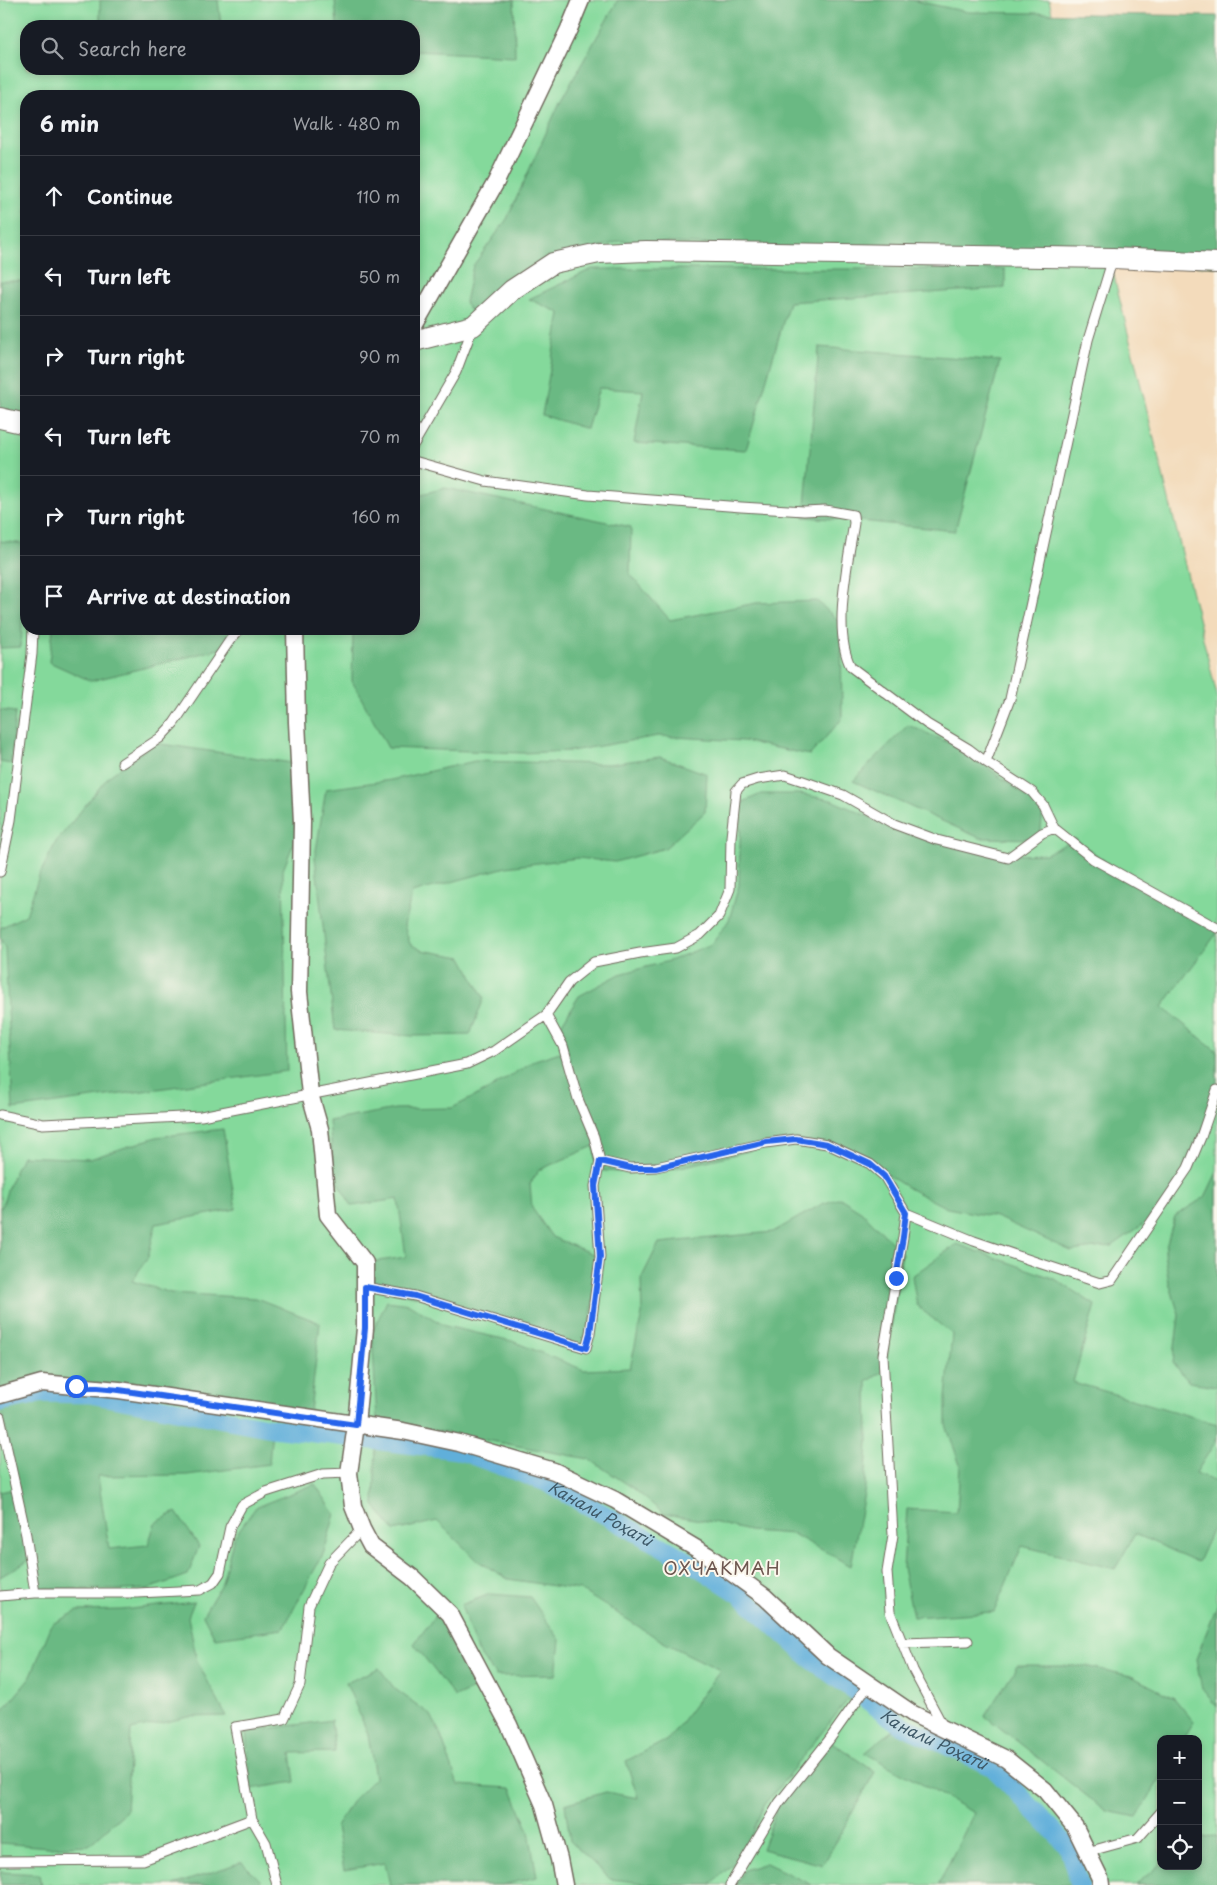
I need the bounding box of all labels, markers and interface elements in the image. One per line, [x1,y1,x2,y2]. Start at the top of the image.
search box [20,20,420,75]
icon: search [38,34,66,62]
text: Search here [78,34,187,62]
text: 6 min [40,107,99,139]
text: Walk · 480 m [293,111,400,135]
icon: ahead [40,182,68,210]
text: Continue [87,182,173,210]
text: 110 m [357,184,400,208]
icon: left [40,262,68,290]
text: Turn left [87,262,171,290]
text: 50 m [359,264,400,288]
icon: right [40,342,68,370]
text: Turn right [87,342,185,370]
text: 90 m [359,344,400,368]
icon: left [40,422,68,450]
text: Turn left [87,422,171,450]
text: 70 m [360,424,400,448]
icon: right [40,502,68,530]
text: Turn right [87,502,185,530]
text: 160 m [352,504,400,528]
icon: arrive [40,582,68,610]
text: Arrive at destination [87,582,291,610]
route end [885,1267,908,1290]
route start [65,1375,88,1398]
water label: Канали Роҳатӣ [544,1474,659,1552]
district label: ОХЧАКМАН [663,1554,781,1581]
water label: Канали Роҳатӣ [876,1702,993,1776]
map controls [1157,1735,1202,1870]
button: + [1157,1735,1202,1780]
button: − [1157,1780,1202,1825]
button: locate [1157,1825,1202,1870]

